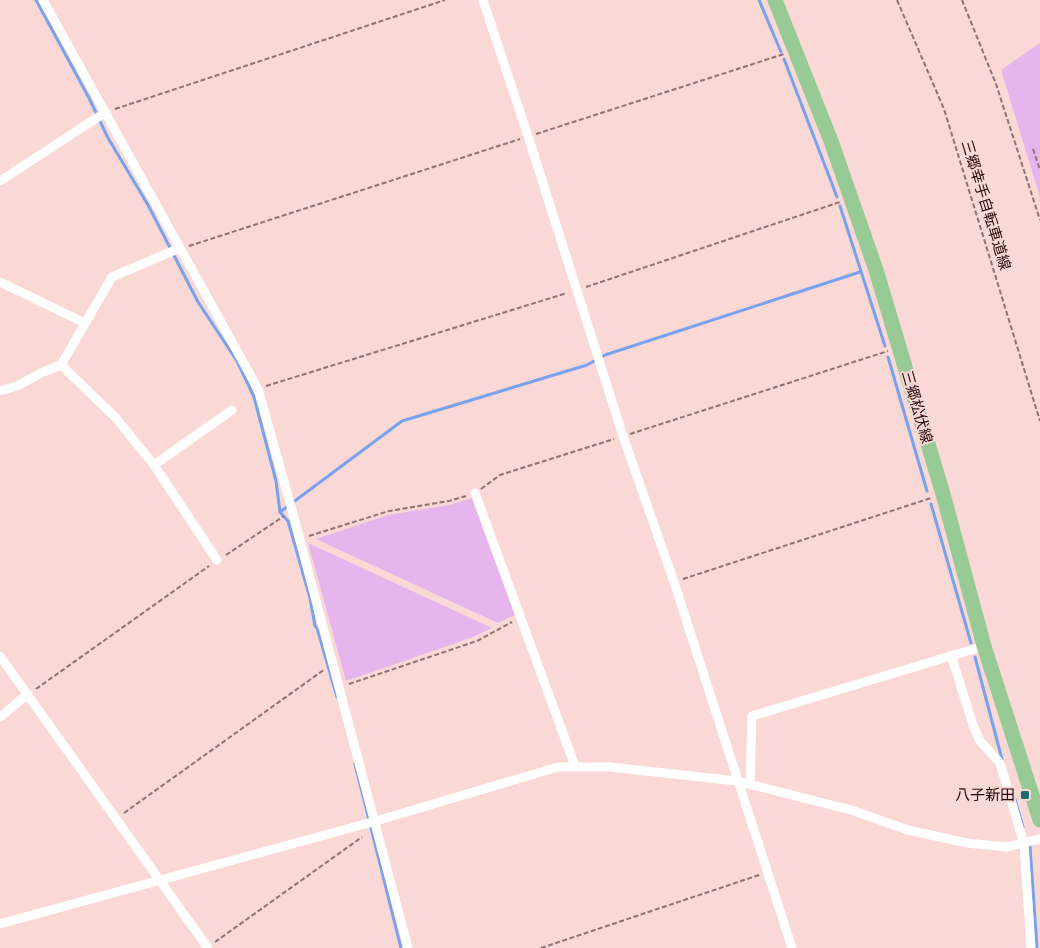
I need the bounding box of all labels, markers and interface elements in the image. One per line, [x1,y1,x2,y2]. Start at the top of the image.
street label: 三郷幸手自転車道線 [957,137,1018,272]
street label: 三郷松伏線 [897,367,940,446]
place label: 八子新田 [955,782,1015,805]
marker: 八子新田 [1019,789,1031,801]

